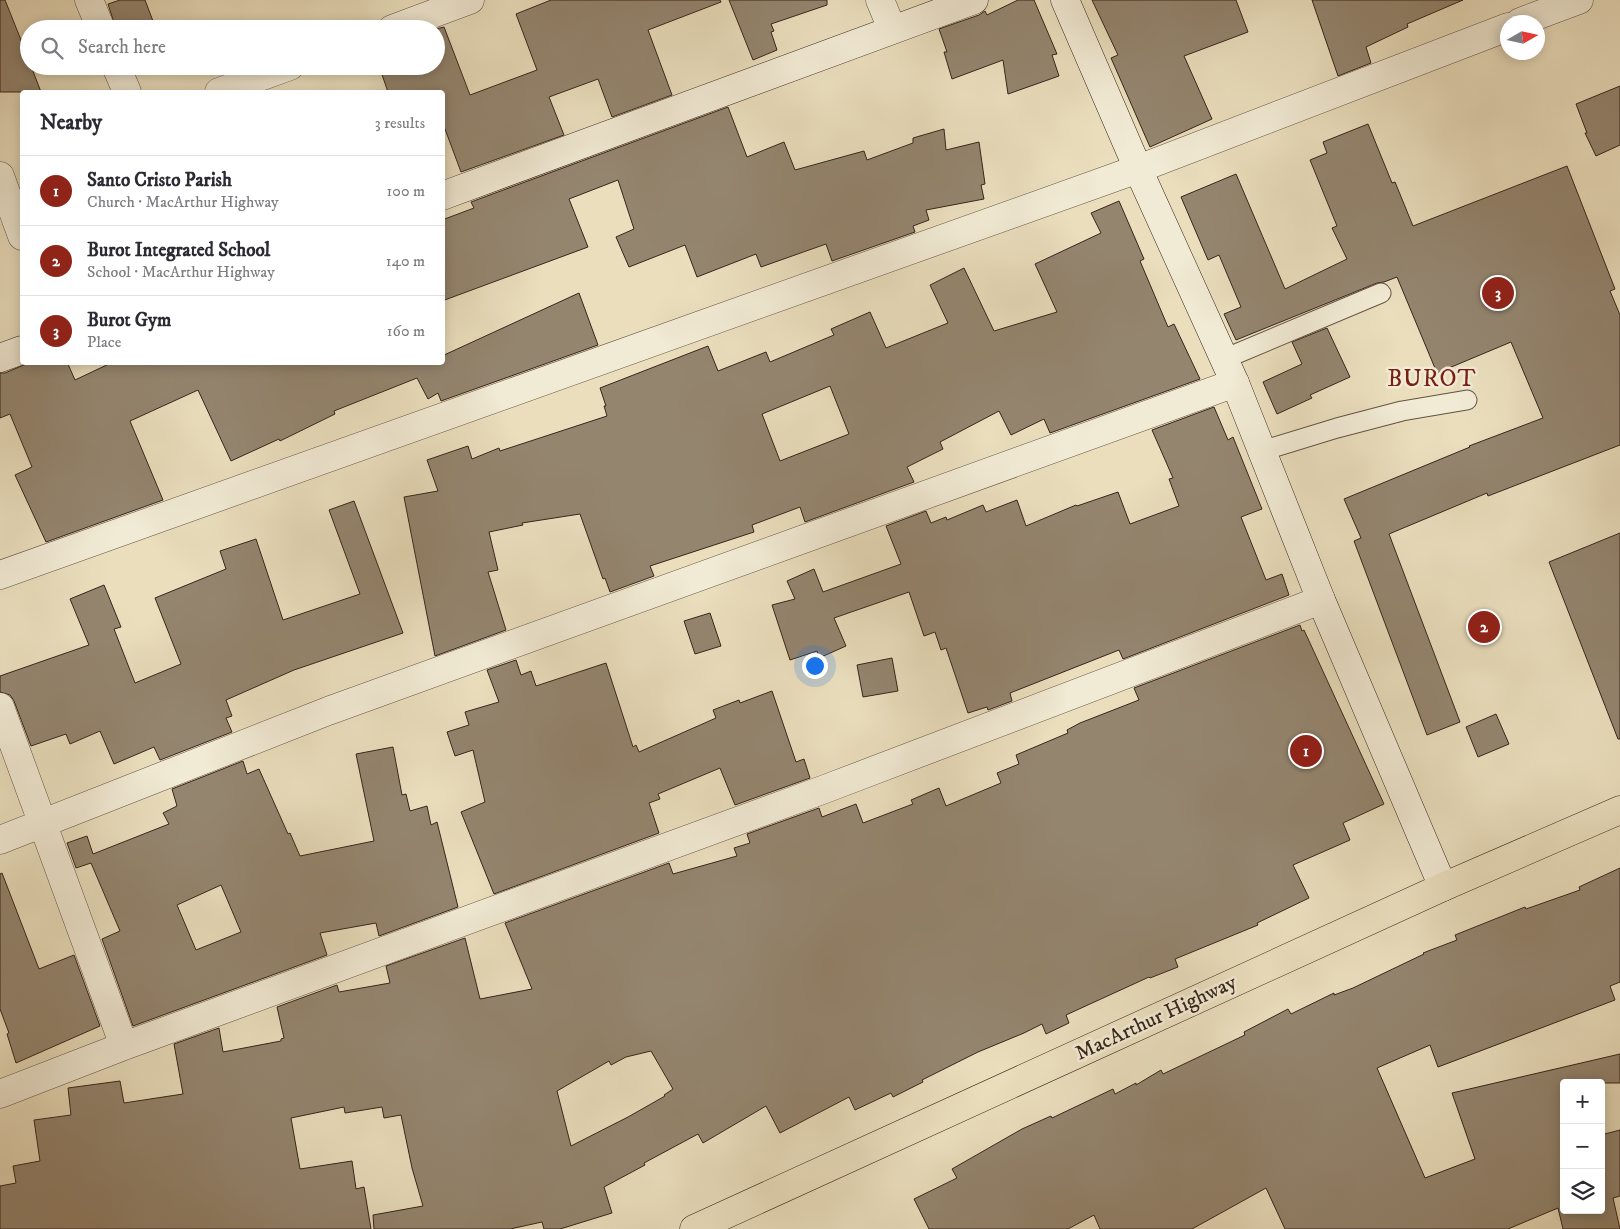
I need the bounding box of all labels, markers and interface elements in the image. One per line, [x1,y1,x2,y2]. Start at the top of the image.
north arrow [1500,15,1545,60]
search box [20,20,445,75]
icon: search [38,34,66,62]
text: Search here [78,36,166,59]
text: Nearby [40,110,102,136]
text: 3 results [375,113,425,133]
text: Santo Cristo Parish [87,169,232,192]
text: 1 [53,181,59,201]
text: 100 m [387,181,425,201]
text: Church · MacArthur Highway [87,192,279,212]
text: Burot Integrated School [87,239,270,262]
text: 2 [52,251,60,271]
text: 140 m [386,251,425,271]
text: School · MacArthur Highway [87,262,275,282]
pin: 3 [1482,274,1514,312]
text: Burot Gym [87,309,171,332]
text: 3 [53,321,59,341]
text: 160 m [387,321,425,341]
text: Place [87,332,121,352]
district label: BUROT [1387,364,1477,394]
pin: 2 [1468,608,1500,646]
your location [802,653,828,679]
pin: 1 [1290,732,1322,770]
street label: MacArthur Highway [1071,969,1242,1067]
map controls [1560,1079,1605,1214]
button: + [1560,1079,1605,1124]
button: − [1560,1124,1605,1169]
button: layers [1560,1169,1605,1214]

